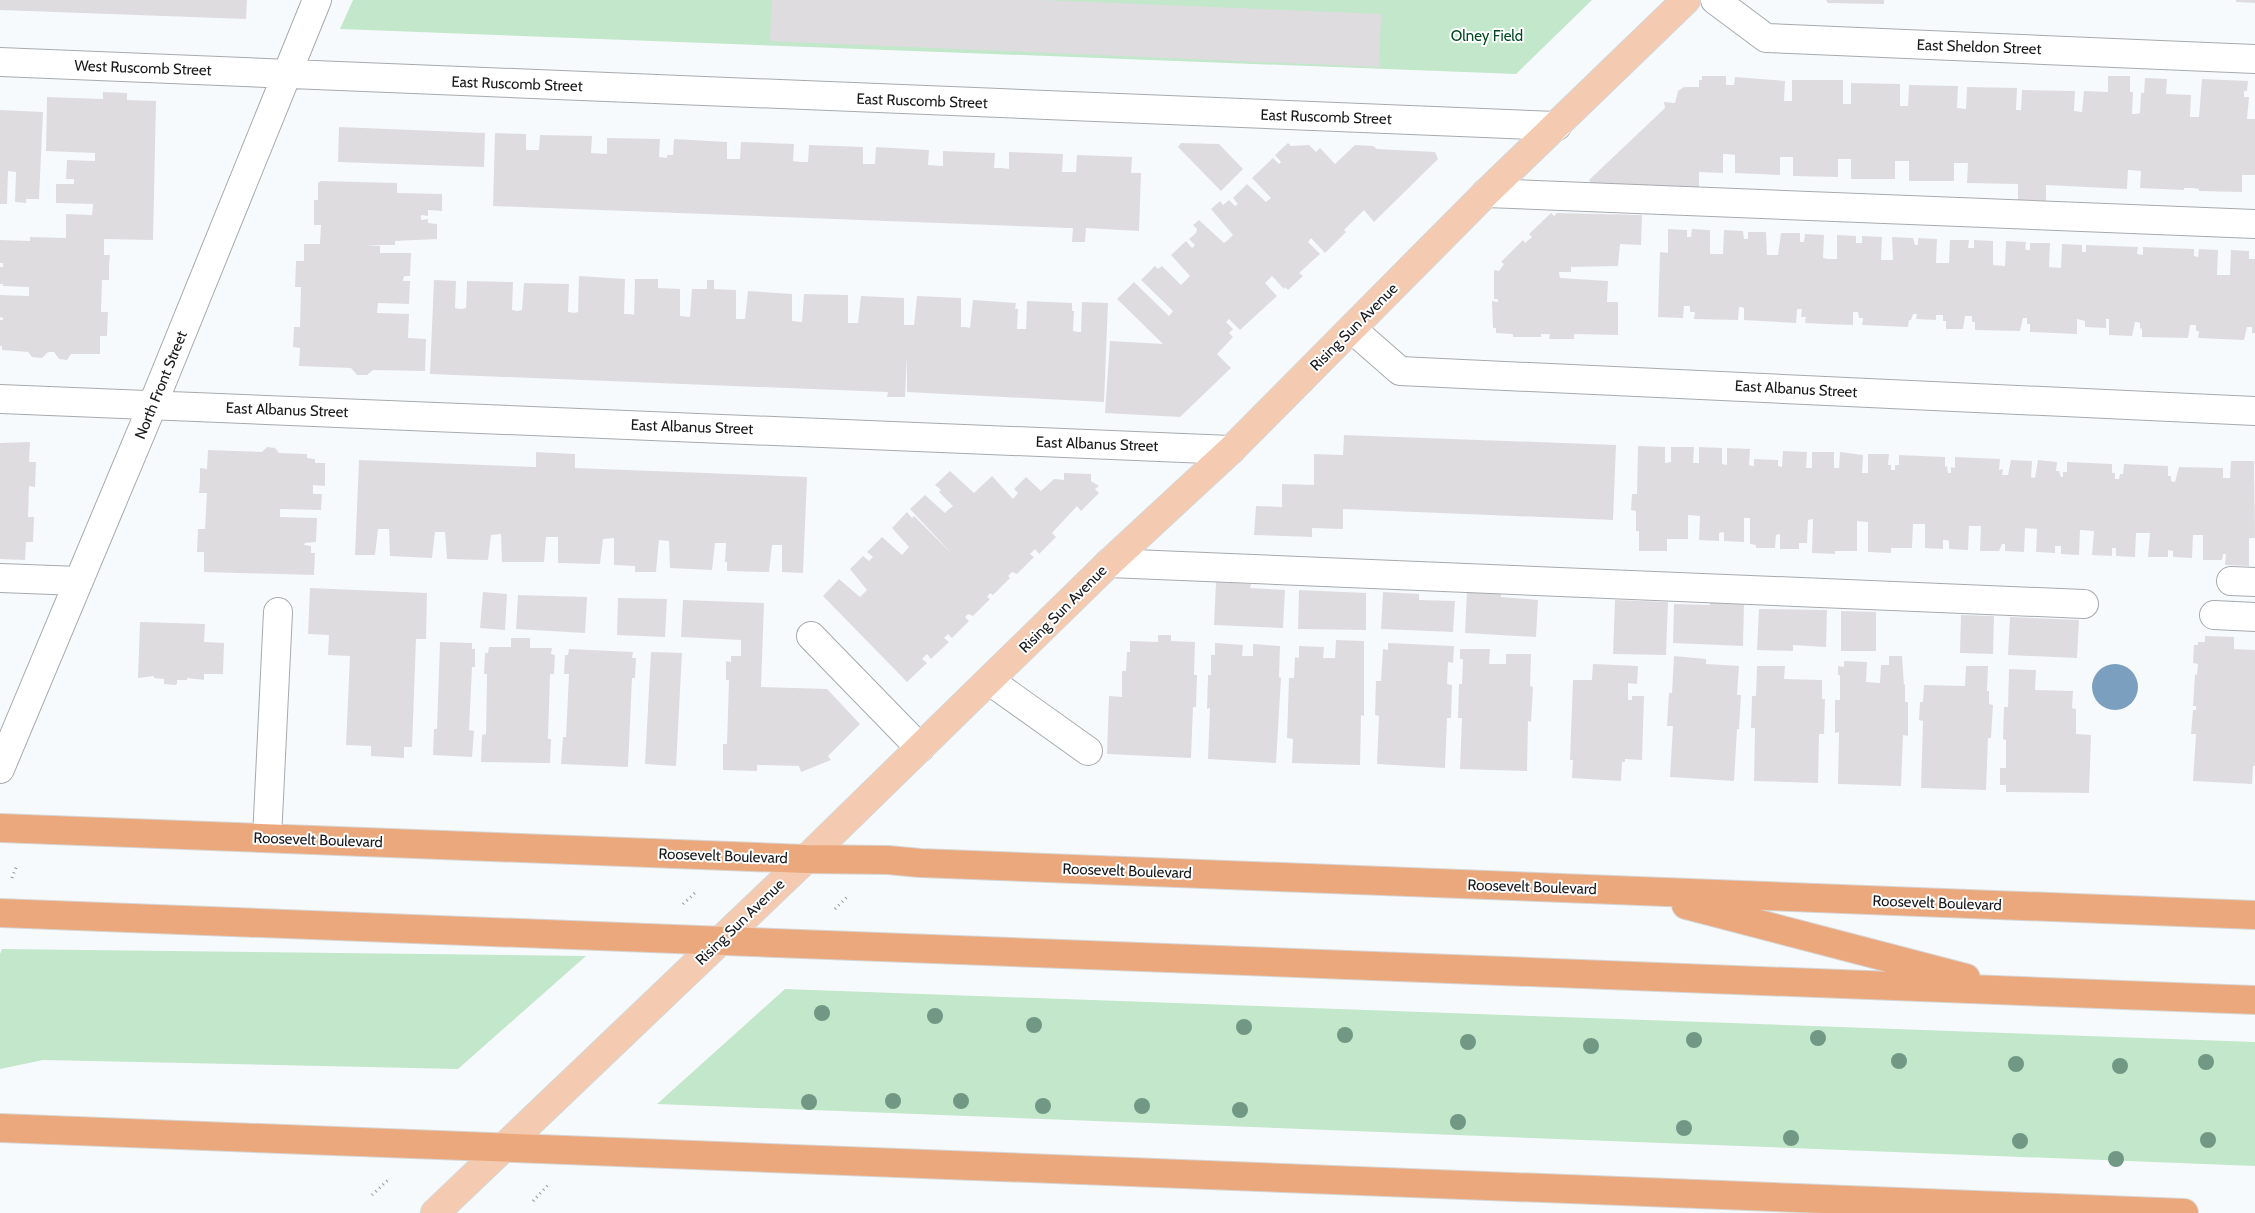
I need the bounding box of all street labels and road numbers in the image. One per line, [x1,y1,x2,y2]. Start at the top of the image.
street label: East Sheldon Street [1916,36,2042,58]
street label: West Ruscomb Street [74,57,212,79]
street label: East Ruscomb Street [451,73,583,95]
street label: East Ruscomb Street [856,90,988,112]
street label: East Ruscomb Street [1260,106,1392,128]
street label: Rising Sun Avenue [1306,279,1402,375]
street label: North Front Street [131,328,191,442]
street label: East Albanus Street [1734,377,1858,401]
street label: East Albanus Street [225,399,349,421]
street label: East Albanus Street [630,416,754,438]
street label: East Albanus Street [1035,433,1159,455]
street label: Rising Sun Avenue [1015,561,1111,657]
street label: Roosevelt Boulevard [253,829,383,851]
street label: Roosevelt Boulevard [658,845,788,867]
street label: Roosevelt Boulevard [1062,860,1192,882]
street label: Rising Sun Avenue [692,875,788,969]
street label: Roosevelt Boulevard [1467,876,1597,898]
street label: Roosevelt Boulevard [1872,892,2002,914]

